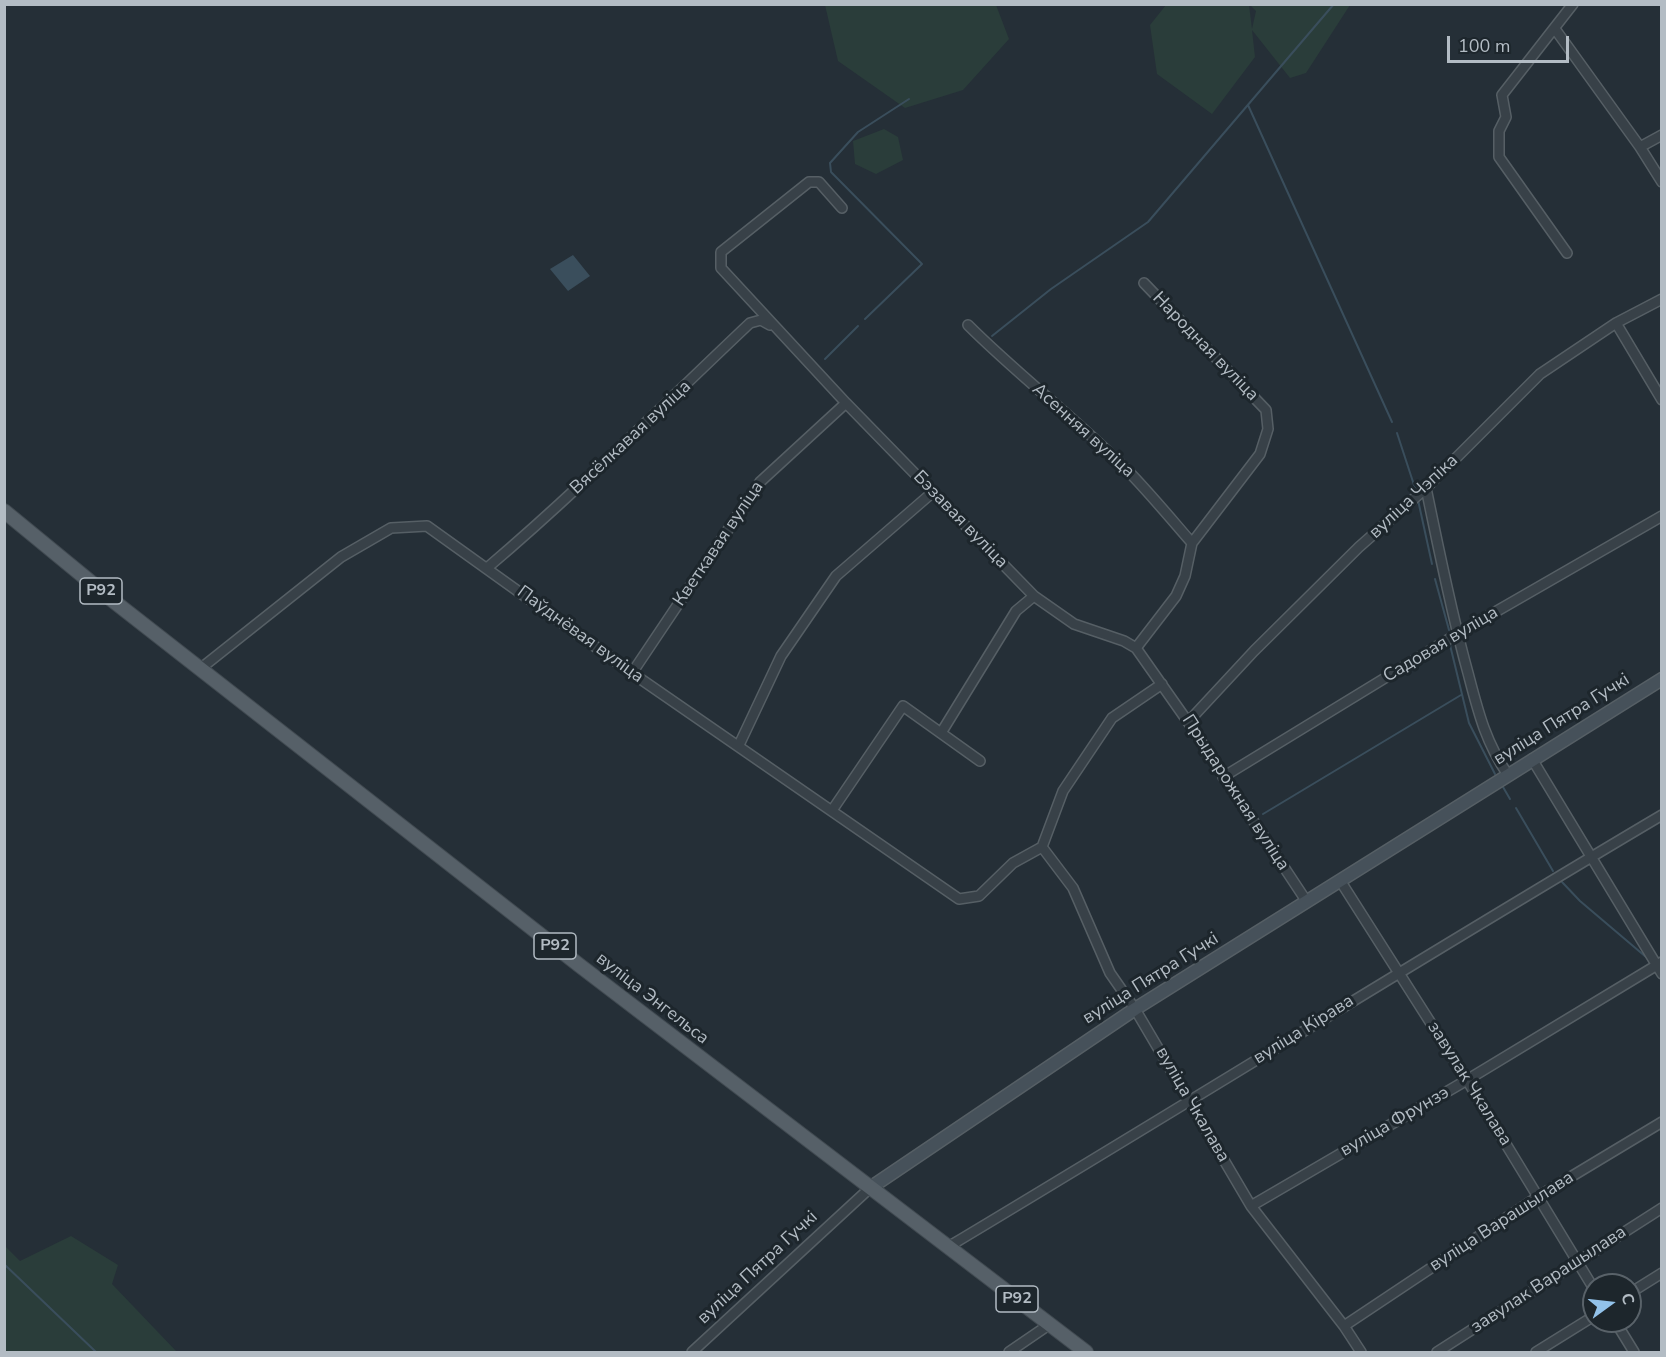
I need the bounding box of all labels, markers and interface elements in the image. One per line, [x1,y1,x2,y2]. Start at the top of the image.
scale bar [1450,24,1572,62]
text: 100 m [1458,34,1510,58]
street label: Народная вуліца [1147,288,1263,406]
street label: Вясёлкавая вуліца [566,376,696,500]
street label: Асенняя вуліца [1027,379,1139,483]
street label: вуліца Чэпіка [1365,450,1463,544]
street label: Бэзавая вуліца [908,467,1012,573]
street label: Кветкавая вуліца [669,477,769,611]
road number: Р92 [80,578,122,604]
street label: Паўднёвая вуліца [512,582,648,688]
street label: Садовая вуліца [1380,602,1502,688]
street label: вуліца Пятра Гучкі [1490,669,1634,771]
street label: Прыдарожная вуліца [1177,711,1293,875]
street label: вуліца Пятра Гучкі [1079,928,1223,1030]
road number: Р92 [534,933,576,959]
street label: вуліца Энгельса [591,948,713,1050]
street label: вуліца Кірава [1250,991,1358,1069]
street label: завулак Чкалава [1422,1018,1516,1150]
street label: вуліца Чкалава [1150,1044,1234,1166]
street label: вуліца Фрунзэ [1337,1082,1453,1162]
street label: вуліца Варашылава [1426,1167,1578,1277]
street label: вуліца Пятра Гучкі [694,1207,822,1329]
street label: завулак Варашылава [1467,1222,1631,1338]
north arrow [1582,1273,1642,1333]
road number: Р92 [996,1286,1038,1312]
text: С [1615,1291,1639,1307]

